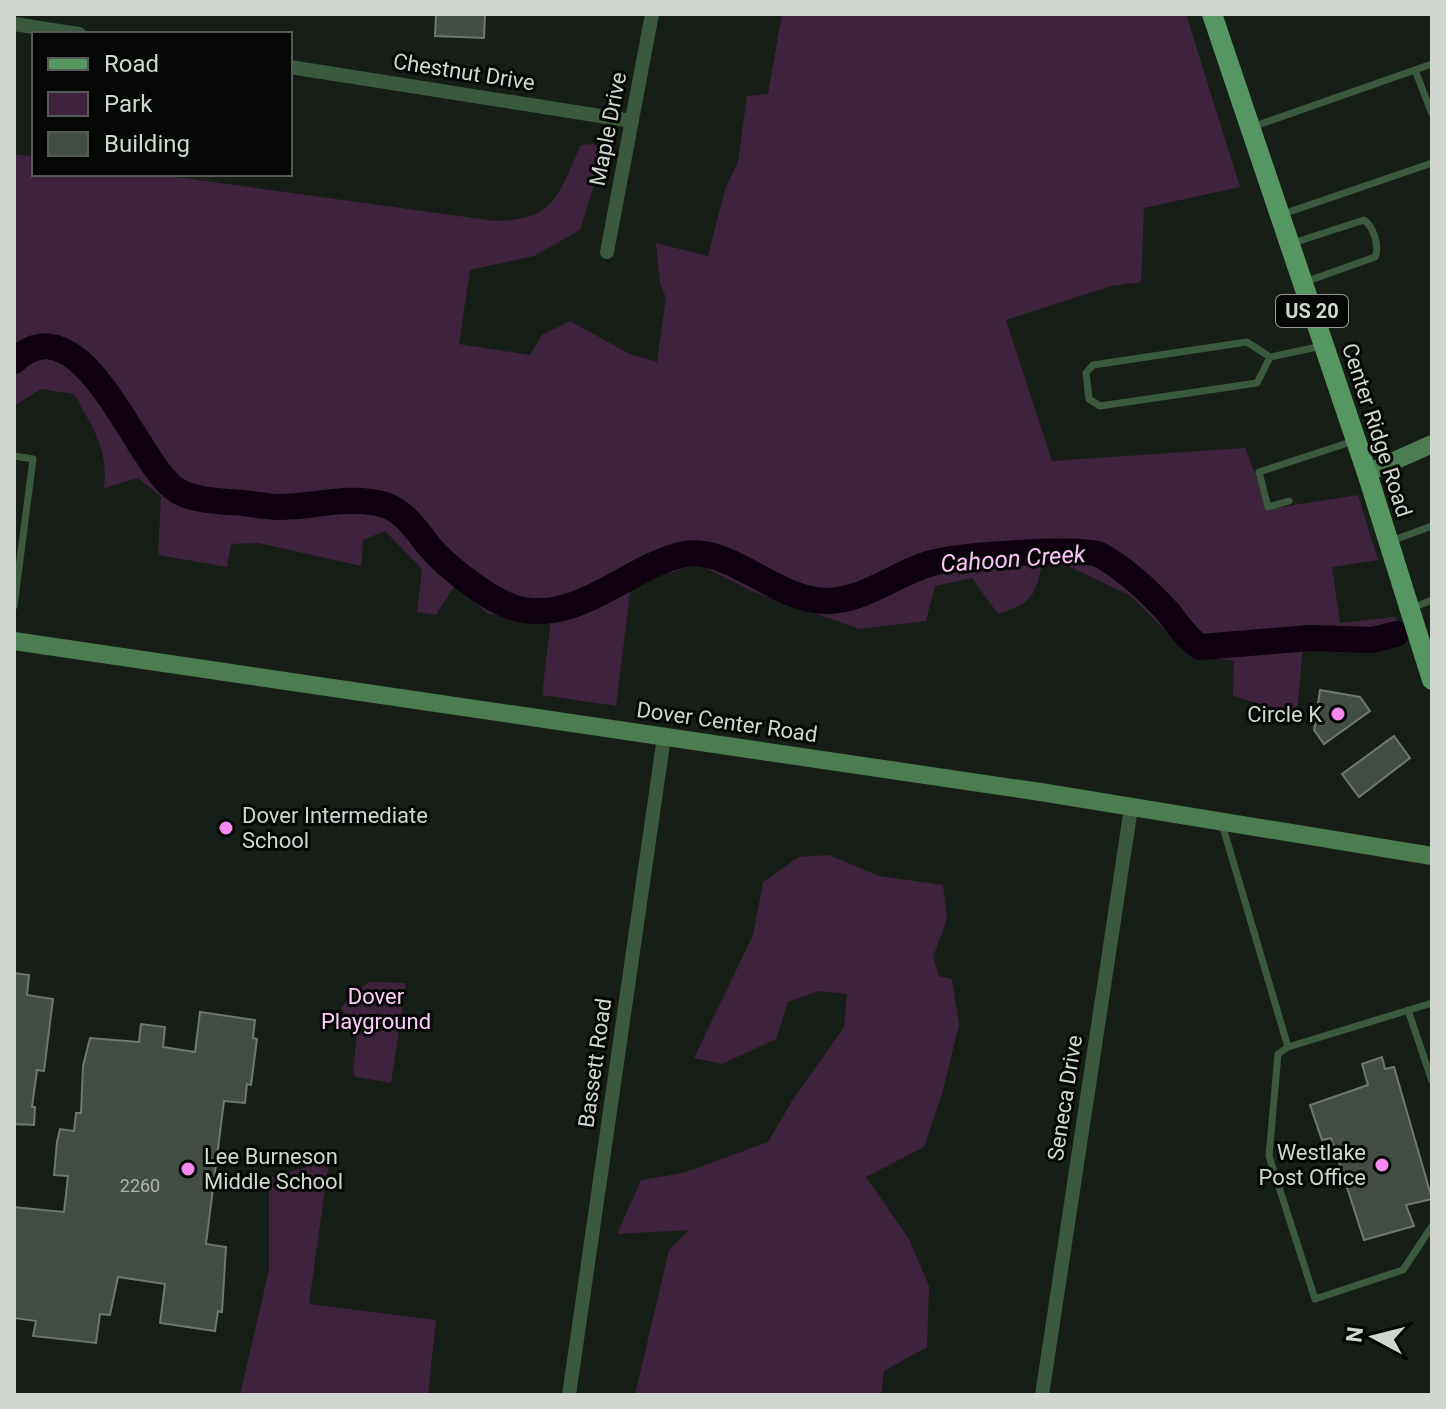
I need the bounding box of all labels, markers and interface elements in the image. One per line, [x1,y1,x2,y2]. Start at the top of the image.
legend [32,32,292,176]
street label: Chestnut Drive [391,48,537,96]
text: Road [104,50,159,78]
street label: Maple Drive [585,70,631,188]
text: Park [104,90,153,118]
text: Building [104,130,190,158]
road number: US 20 [1276,295,1348,327]
street label: Center Ridge Road [1337,340,1417,520]
water label: Cahoon Creek [940,540,1088,578]
street label: Dover Center Road [635,697,819,747]
place label: Circle K [1247,702,1322,727]
marker: Circle K [1329,705,1347,723]
place label: Dover Intermediate School [242,803,428,853]
marker: Dover Intermediate School [217,819,235,837]
park label: Dover Playground [321,984,431,1034]
street label: Bassett Road [574,997,616,1129]
street label: Seneca Drive [1043,1033,1087,1163]
place label: Westlake Post Office [1259,1140,1366,1190]
place label: Lee Burneson Middle School [204,1144,343,1194]
marker: Westlake Post Office [1373,1156,1391,1174]
marker: Lee Burneson Middle School [179,1160,197,1178]
house number: 2260 [120,1175,160,1196]
north arrow [1334,1297,1414,1377]
text: N [1341,1325,1368,1344]

